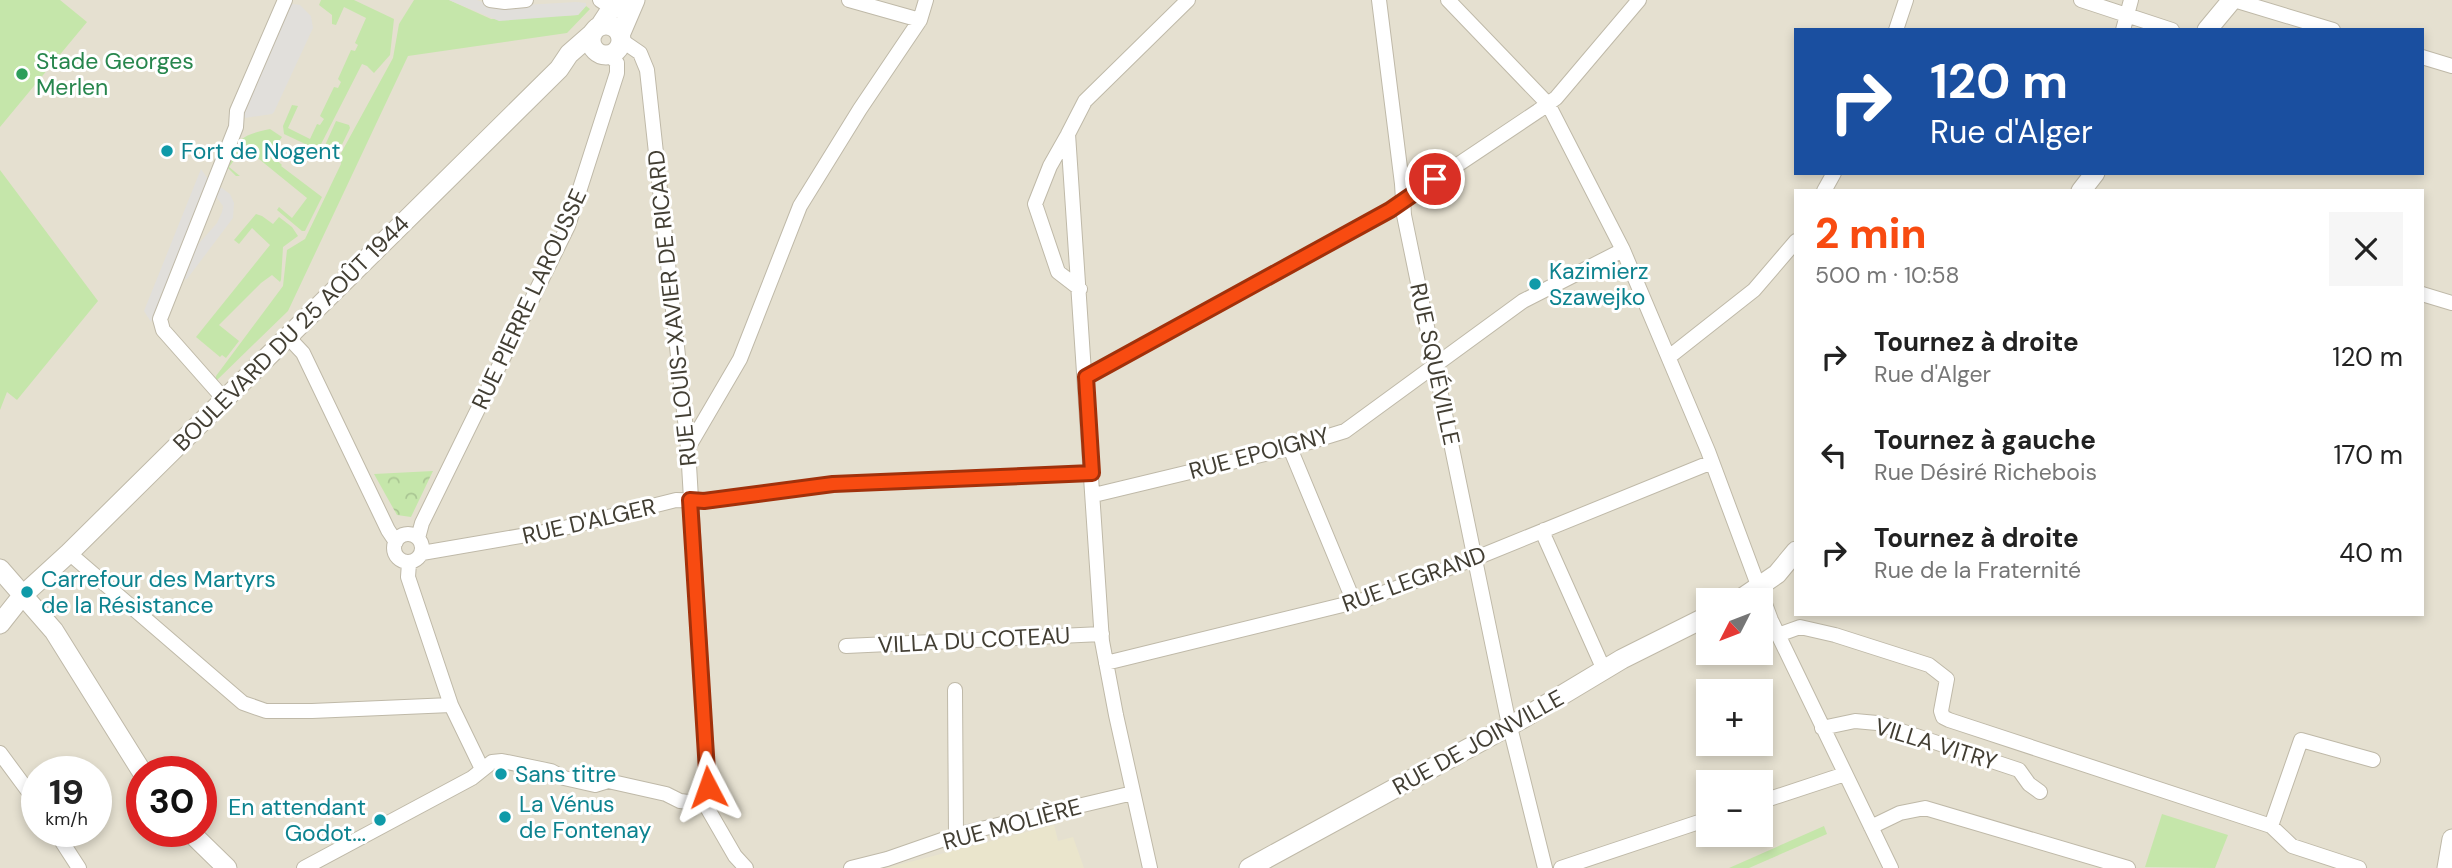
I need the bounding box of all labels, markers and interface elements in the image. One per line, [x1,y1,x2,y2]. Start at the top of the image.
place label: Stade Georges Merlen [36,46,194,102]
text: 120 m [1930,49,2068,113]
icon: right [1815,56,1906,147]
marker: Stade Georges Merlen [14,66,30,82]
text: Rue d'Alger [1930,111,2093,153]
place label: Fort de Nogent [181,136,340,166]
marker: Fort de Nogent [159,143,175,159]
street label: RUE LOUIS-XAVIER DE RICARD [640,148,704,468]
pin [1405,149,1465,209]
icon: arrive [1416,160,1454,198]
street label: RUE PIERRE LAROUSSE [465,184,593,414]
text: 2 min [1815,206,1926,261]
street label: BOULEVARD DU 25 AOÛT 1944 [167,209,415,457]
button: close [2329,212,2403,286]
place label: Kazimierz Szawejko [1549,256,1649,312]
text: 500 m · 10:58 [1815,260,1959,290]
marker: Kazimierz Szawejko [1527,276,1543,292]
street label: RUE SQUÉVILLE [1403,280,1467,448]
text: Tournez à droite [1874,325,2079,359]
icon: right [1815,338,1853,376]
text: 120 m [2332,340,2403,374]
text: Rue d'Alger [1874,359,1991,389]
street label: RUE EPOIGNY [1186,420,1332,486]
text: Tournez à gauche [1874,423,2096,457]
icon: left [1815,436,1853,474]
text: 170 m [2334,438,2403,472]
text: Rue Désiré Richebois [1874,457,2097,487]
street label: RUE D'ALGER [519,491,659,551]
text: Tournez à droite [1874,521,2079,555]
icon: right [1815,534,1853,572]
text: 40 m [2339,536,2403,570]
street label: RUE LEGRAND [1338,539,1490,619]
text: Rue de la Fraternité [1874,555,2081,585]
place label: Carrefour des Martyrs de la Résistance [41,564,276,620]
marker: Carrefour des Martyrs de la Résistance [19,584,35,600]
north arrow [1696,588,1773,665]
map controls [1696,588,1773,847]
street label: VILLA DU COTEAU [877,620,1071,660]
button: + [1696,679,1773,756]
street label: RUE DE JOINVILLE [1387,682,1569,802]
street label: VILLA VITRY [1871,711,2001,777]
position arrow [671,750,745,824]
speed limit sign: 30 [126,756,217,847]
place label: Sans titre [515,759,616,789]
marker: Sans titre [493,766,509,782]
text: 19 [49,769,84,815]
button: − [1696,770,1773,847]
place label: La Vénus de Fontenay [519,789,651,845]
street label: RUE MOLIÈRE [939,791,1085,857]
place label: En attendant Godot... [228,792,366,848]
text: km/h [45,807,88,831]
marker: La Vénus de Fontenay [497,809,513,825]
marker: En attendant Godot... [372,812,388,828]

